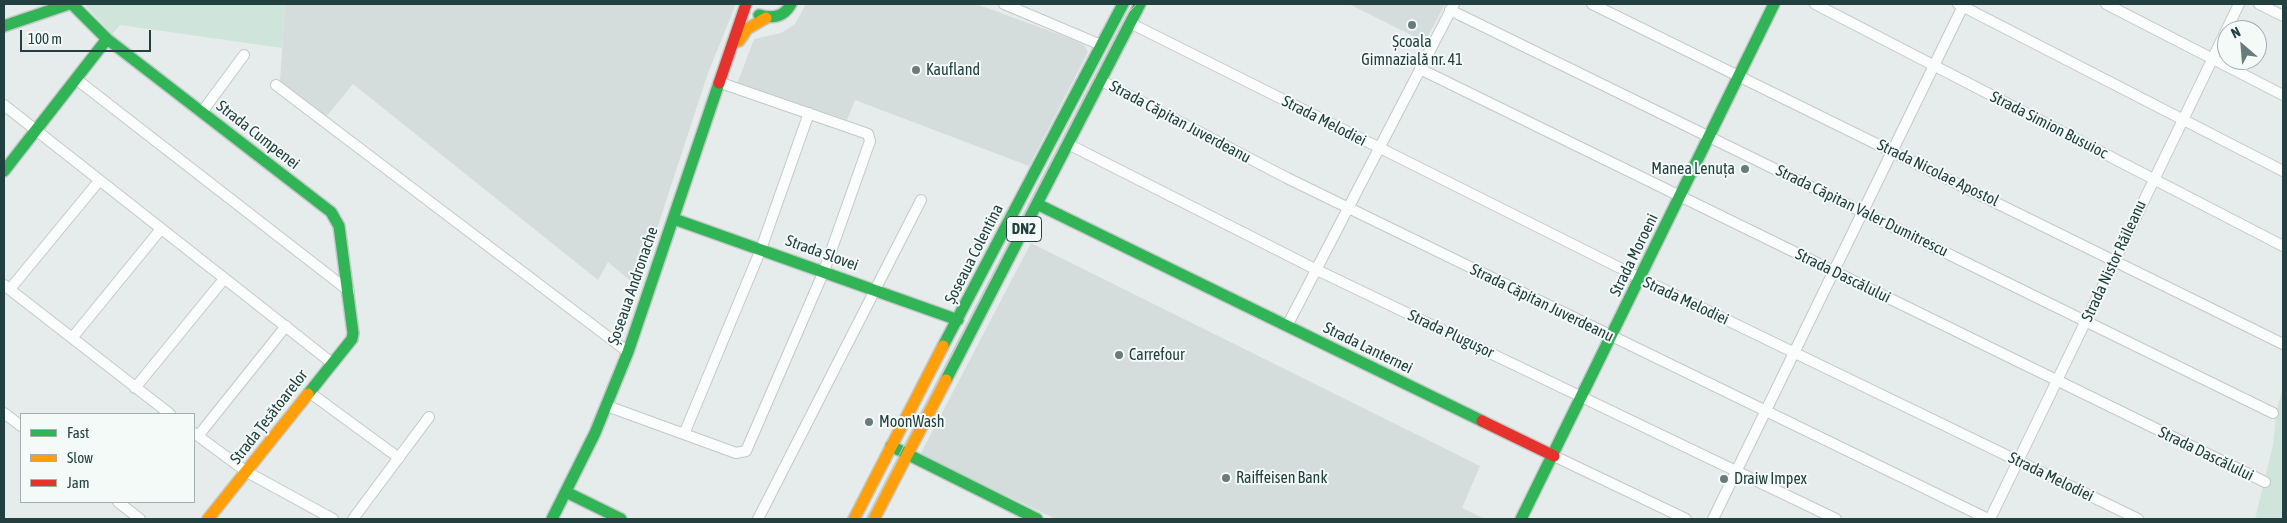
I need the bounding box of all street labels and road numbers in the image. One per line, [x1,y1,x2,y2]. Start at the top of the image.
street label: Strada Căpitan Juverdeanu [1106,77,1254,167]
street label: Strada Simion Busuioc [1987,87,2111,163]
street label: Strada Melodiei [1279,92,1369,150]
street label: Strada Cumpenei [213,97,303,173]
street label: Strada Nicolae Apostol [1874,135,2002,211]
street label: Strada Căpitan Valer Dumitrescu [1773,161,1951,261]
street label: Strada Nistor Răileanu [2078,197,2150,325]
street label: Șoseaua Colentina [941,201,1007,307]
street label: Strada Moroeni [1606,211,1662,299]
road number: DN2 [1006,216,1042,242]
street label: Șoseaua Andronache [604,224,662,348]
street label: Strada Slovei [783,231,861,275]
street label: Strada Dascălului [1792,245,1894,307]
street label: Strada Căpitan Juverdeanu [1467,260,1617,346]
street label: Strada Melodiei [1640,273,1732,329]
street label: Strada Plugușor [1405,306,1497,362]
street label: Strada Lanternei [1320,318,1416,378]
street label: Strada Țesătoarelor [226,366,312,468]
street label: Strada Dascălului [2155,423,2257,485]
street label: Strada Melodiei [2005,448,2097,506]

